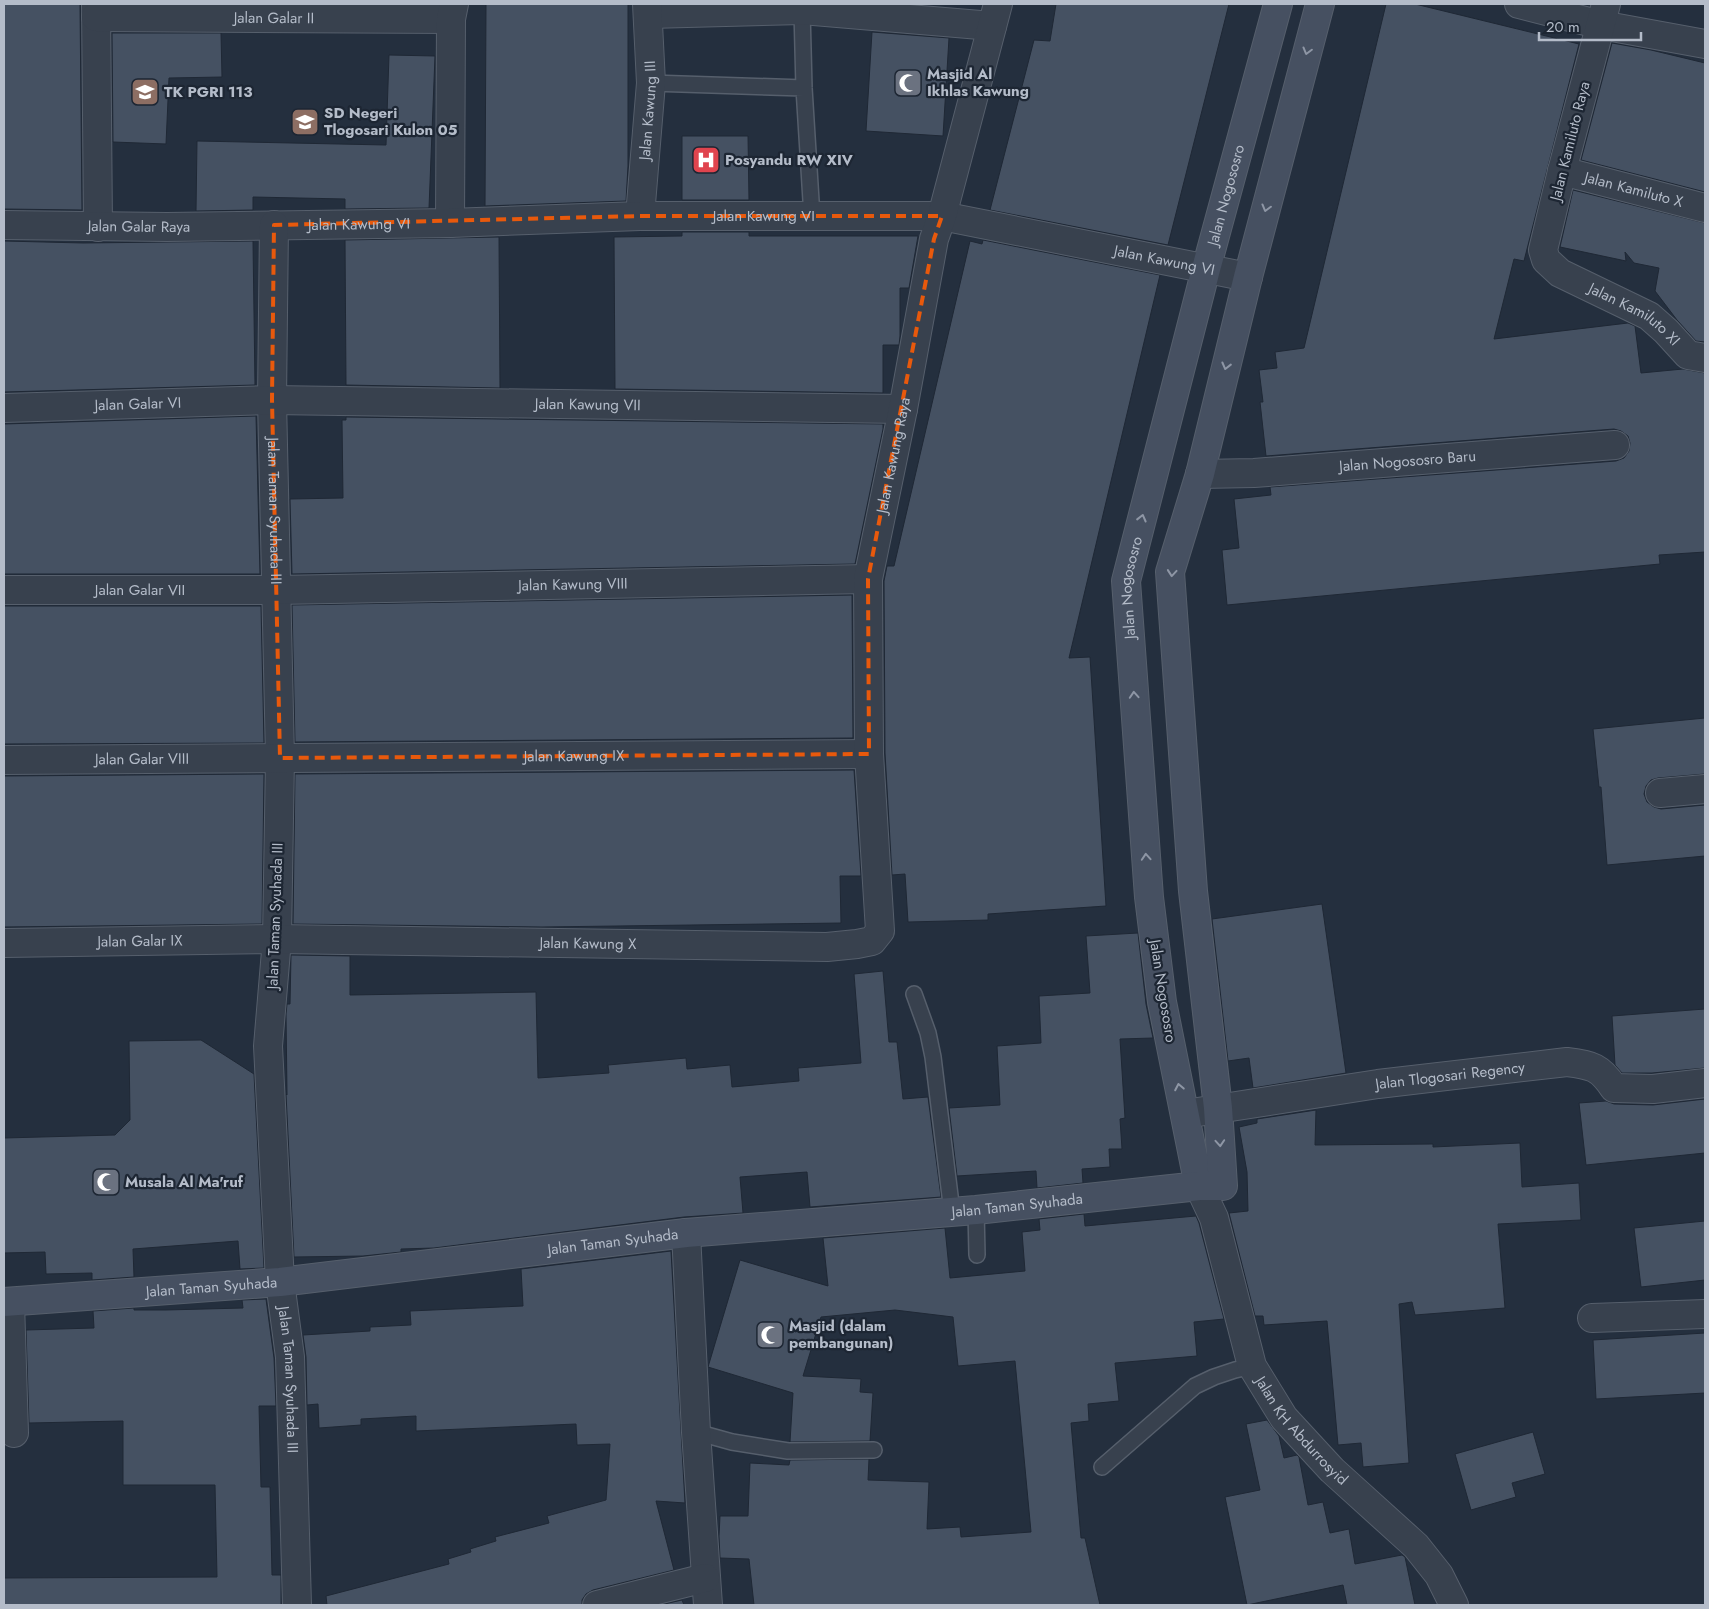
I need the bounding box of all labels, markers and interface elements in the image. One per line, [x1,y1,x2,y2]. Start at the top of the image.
street label: Jalan Galar II [232,7,314,29]
scale bar [1539,10,1642,42]
text: 20 m [1546,16,1580,38]
one-way arrow [1302,46,1313,55]
street label: Jalan Kawung III [634,60,662,163]
place label: Masjid Al Ikhlas Kawung [927,63,1029,102]
mosque icon: Masjid Al Ikhlas Kawung [893,68,923,98]
school or university icon: TK PGRI 113 [130,77,160,107]
street label: Jalan Kamiluto Raya [1544,79,1595,205]
place label: TK PGRI 113 [164,81,253,103]
place label: SD Negeri Tlogosari Kulon 05 [324,102,458,141]
school or university icon: SD Negeri Tlogosari Kulon 05 [290,107,320,137]
street label: Jalan Nogososro [1201,142,1250,250]
hospital icon: Posyandu RW XIV [691,145,721,175]
place label: Posyandu RW XIV [725,149,854,171]
street label: Jalan Kamiluto X [1580,166,1686,213]
one-way arrow [1261,204,1272,213]
street label: Jalan Kawung VI [711,205,815,227]
street label: Jalan Kawung VI [306,213,410,236]
street label: Jalan Galar Raya [86,215,190,238]
street label: Jalan Kawung VI [1110,239,1217,281]
street label: Jalan Kamiluto XI [1583,277,1685,351]
one-way arrow [1221,361,1232,370]
street label: Jalan Galar VI [92,392,182,416]
street label: Jalan Kawung VII [533,393,641,416]
street label: Jalan Kawung Raya [870,395,916,517]
street label: Jalan Taman Syuhada III [262,435,287,585]
street label: Jalan Nogososro Baru [1336,445,1477,478]
one-way arrow [1136,513,1147,522]
street label: Jalan Nogososro [1115,534,1148,642]
one-way arrow [1167,570,1178,578]
street label: Jalan Kawung VIII [516,572,628,597]
street label: Jalan Galar VII [93,579,185,601]
one-way arrow [1129,691,1140,699]
street label: Jalan Kawung IX [522,745,625,767]
street label: Jalan Galar VIII [93,748,189,770]
street label: Jalan Taman Syuhada III [261,842,289,992]
one-way arrow [1141,853,1152,861]
street label: Jalan Galar IX [95,929,183,953]
street label: Jalan Kawung X [537,932,637,955]
street label: Jalan Nogososro [1144,936,1182,1044]
street label: Jalan Tlogosari Regency [1372,1056,1526,1096]
one-way arrow [1175,1083,1185,1092]
one-way arrow [1214,1139,1225,1147]
mosque icon: Musala Al Ma'ruf [91,1167,121,1197]
place label: Musala Al Ma'ruf [125,1171,244,1193]
street label: Jalan Taman Syuhada [949,1188,1084,1223]
street label: Jalan Taman Syuhada [544,1223,679,1261]
street label: Jalan Taman Syuhada [143,1271,278,1303]
street label: Jalan Taman Syuhada III [272,1303,304,1453]
place label: Masjid (dalam pembangunan) [789,1315,893,1354]
mosque icon: Masjid (dalam pembangunan) [755,1320,785,1350]
street label: Jalan KH Abdurrosyid [1249,1370,1353,1490]

